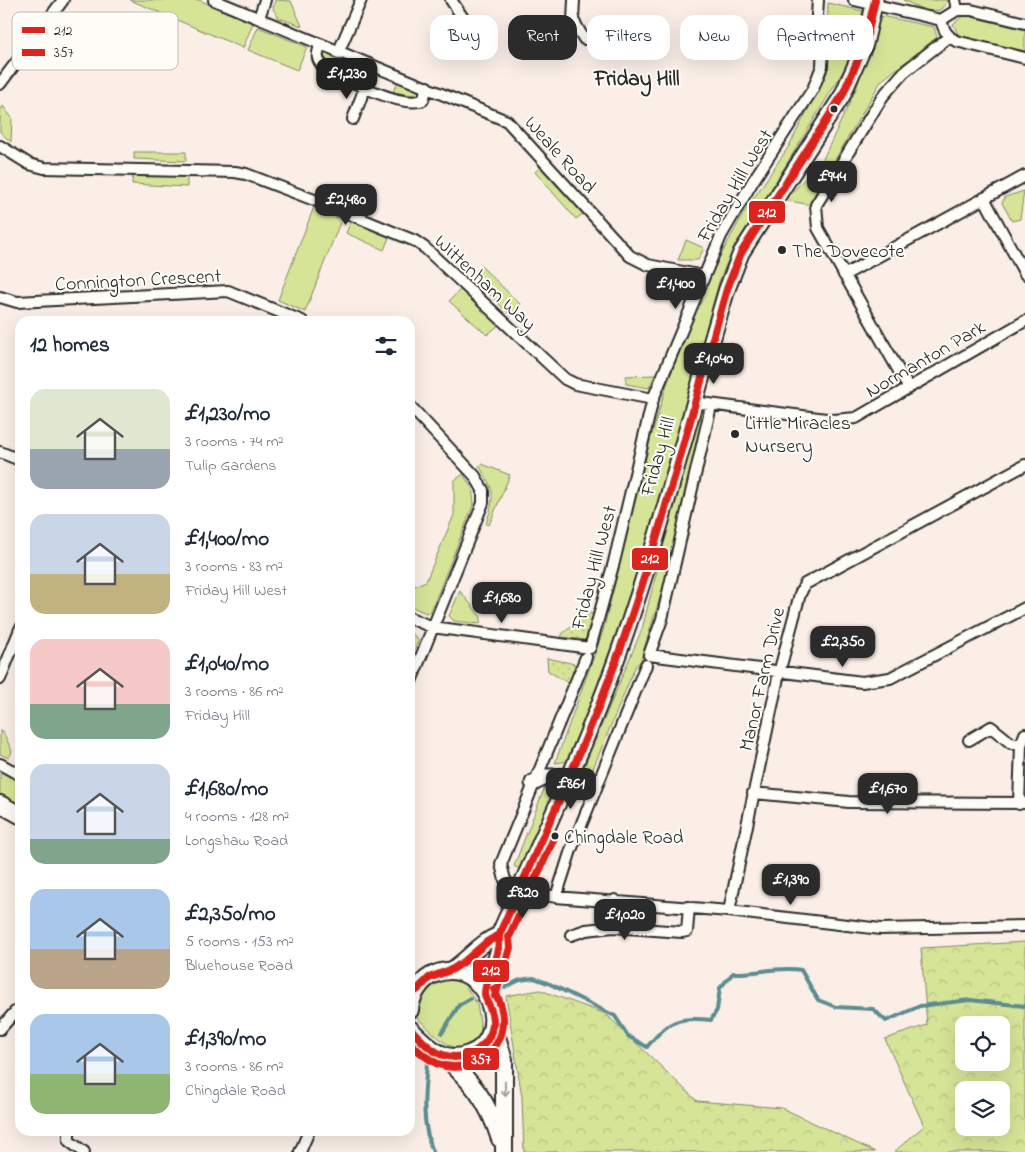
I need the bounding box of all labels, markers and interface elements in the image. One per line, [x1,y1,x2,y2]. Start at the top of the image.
legend [12,12,178,70]
chip: Buy [430,15,498,60]
chip: Rent [508,15,577,60]
chip: Filters [587,15,670,60]
chip: New [680,15,748,60]
chip: Apartment [758,15,873,60]
text: 212 [54,21,72,42]
text: 357 [54,43,74,64]
pin: £1,230 [306,58,388,100]
text: £1,230 [327,62,367,86]
district label: Friday Hill [593,65,680,97]
unlabelled marker [829,104,839,114]
street label: Weale Road [516,110,602,201]
street label: Friday Hill West [690,124,782,249]
pin: £944 [802,160,862,203]
text: £944 [818,165,846,189]
pin: £2,480 [305,184,387,226]
text: £2,480 [326,188,366,212]
line badge: 212 [748,200,786,224]
text: 212 [757,203,776,224]
street label: Wittenham Way [427,229,542,339]
place label: The Dovecote [792,238,904,267]
marker: The Dovecote [776,244,788,256]
street label: Connington Crescent [54,263,222,301]
pin: £1,400 [635,268,717,310]
text: £1,400 [657,272,695,296]
street label: Normanton Park [861,314,992,406]
text: 12 homes [30,331,110,361]
icon: filters [372,332,400,360]
pin: £1,040 [673,342,755,385]
text: £1,040 [695,347,733,371]
text: £1,230/mo [185,400,270,430]
icon: home [70,409,130,469]
place label: Little Miracles Nursery [745,410,851,462]
street label: Friday Hill [634,414,685,501]
marker: Little Miracles Nursery [729,428,741,440]
text: 3 rooms · 74 m² [185,430,284,454]
text: Tulip Gardens [185,454,276,478]
street label: Friday Hill West [565,502,626,634]
text: £1,400/mo [185,525,269,555]
icon: home [70,534,130,594]
line badge: 212 [631,547,669,571]
text: 212 [640,549,659,570]
text: 3 rooms · 83 m² [185,555,283,579]
text: Friday Hill West [185,579,287,603]
pin: £1,680 [461,582,543,624]
text: £1,680 [483,586,521,610]
street label: Manor Farm Drive [733,605,794,754]
pin: £2,350 [802,626,884,668]
text: £2,350 [821,630,865,654]
text: £1,040/mo [185,650,269,680]
icon: home [70,659,130,719]
text: 3 rooms · 86 m² [185,680,283,704]
text: Friday Hill [185,704,250,728]
pin: £861 [541,768,601,810]
text: £861 [557,772,585,796]
pin: £1,670 [847,772,929,815]
text: £1,680/mo [185,775,268,805]
text: £1,670 [869,777,907,801]
icon: home [70,784,130,844]
text: 4 rooms · 128 m² [185,805,289,829]
place label: Chingdale Road [564,825,684,854]
text: Longshaw Road [185,829,288,853]
marker: Chingdale Road [550,831,560,841]
pin: £1,390 [750,864,832,906]
text: £1,390 [773,868,809,892]
pin: £820 [493,876,553,919]
text: £820 [508,881,538,905]
pin: £1,020 [584,898,666,941]
text: £2,350/mo [185,900,276,930]
text: £1,020 [605,903,645,927]
icon: home [70,909,130,969]
text: 5 rooms · 153 m² [185,930,294,954]
text: Bluehouse Road [185,954,293,978]
line badge: 212 [472,959,510,983]
text: 212 [481,961,500,982]
map controls [955,1016,1010,1136]
button: locate [955,1016,1010,1071]
text: £1,390/mo [185,1025,266,1055]
icon: home [70,1034,130,1094]
line badge: 357 [462,1047,500,1071]
text: 357 [470,1050,491,1071]
text: 3 rooms · 86 m² [185,1055,283,1079]
text: Chingdale Road [185,1079,286,1103]
one-way arrow [500,1080,510,1097]
button: layers [955,1081,1010,1136]

